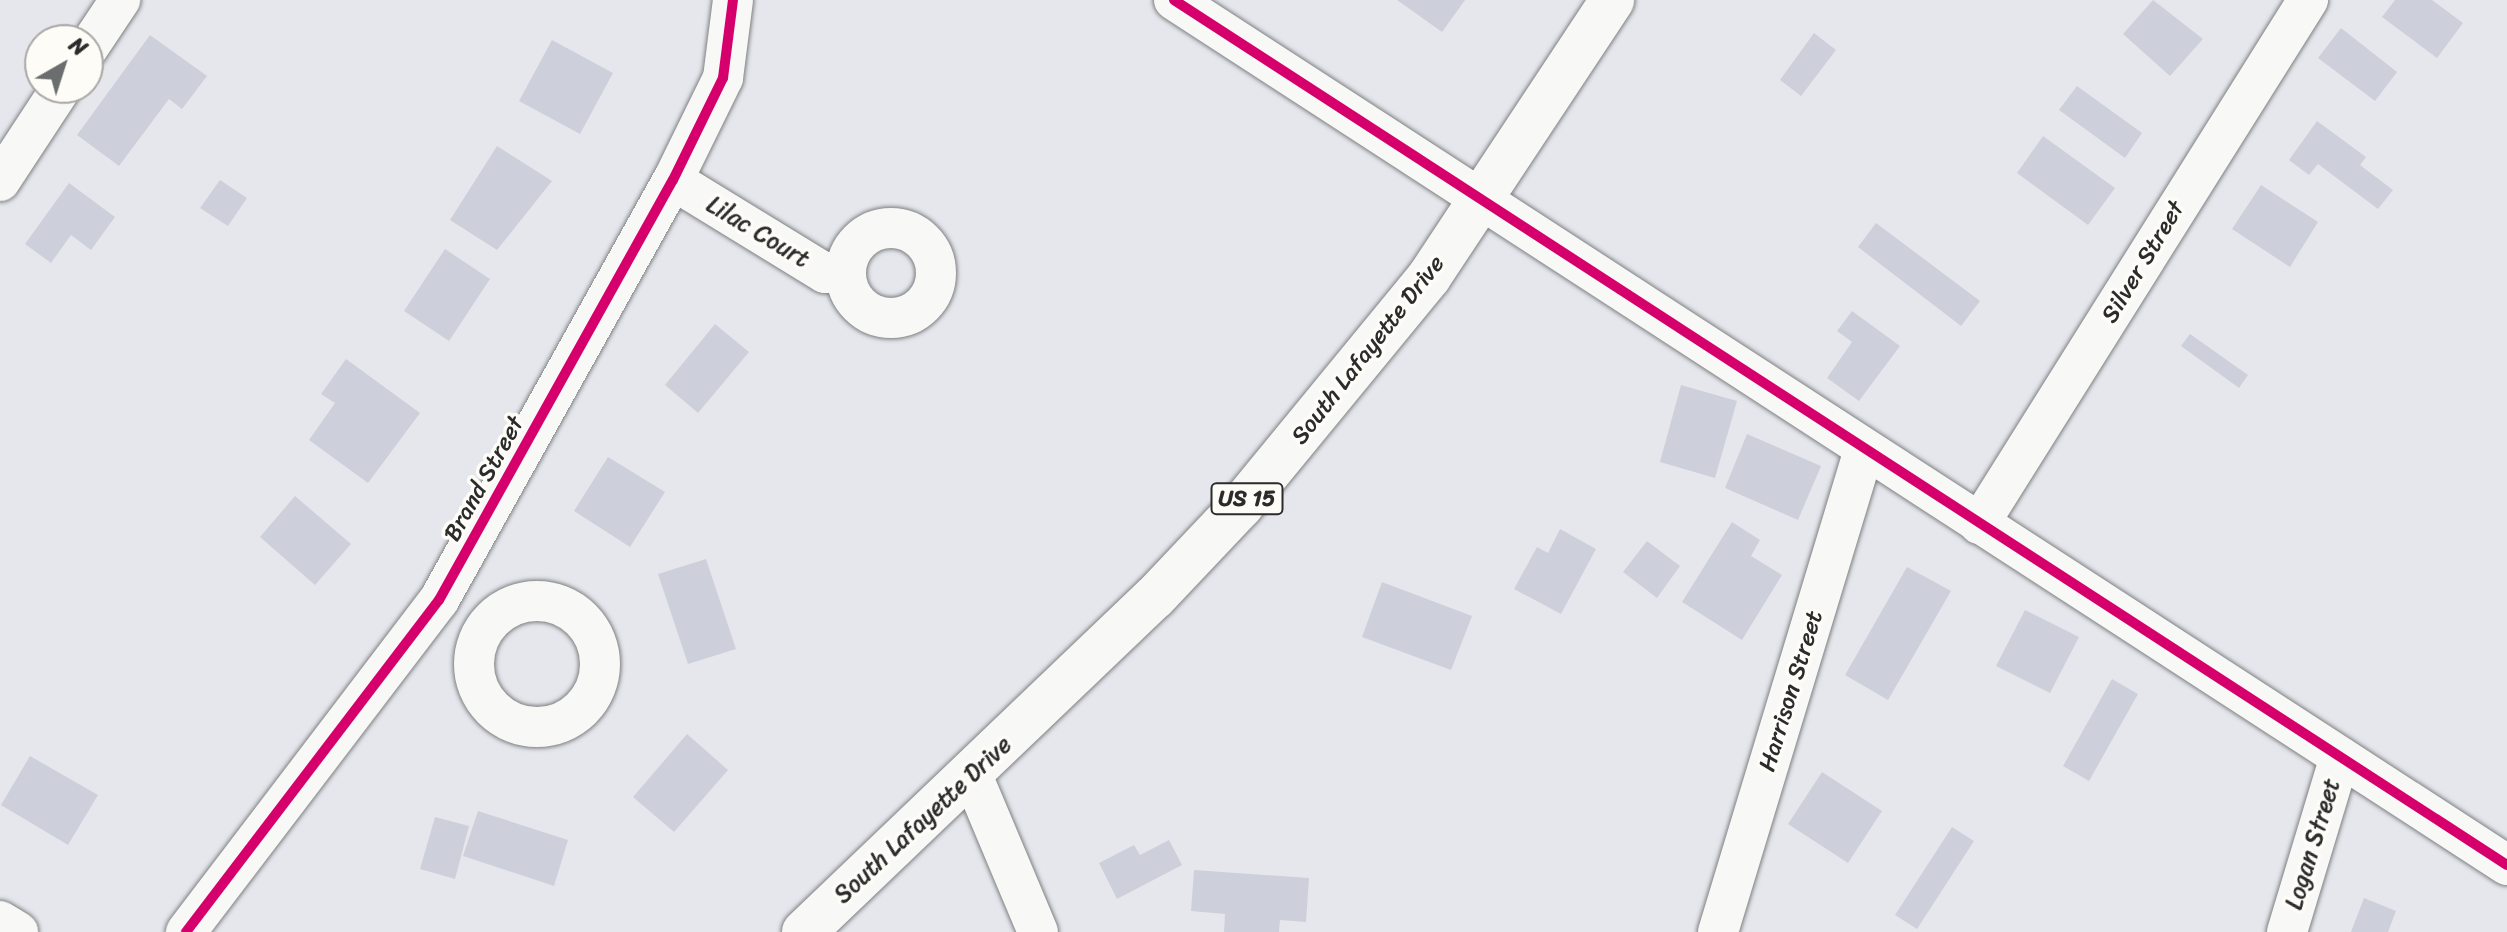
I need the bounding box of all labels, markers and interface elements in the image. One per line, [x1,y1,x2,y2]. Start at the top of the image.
north arrow [24,24,104,104]
text: N [60,27,96,66]
street label: Lilac Court [701,190,815,274]
street label: Silver Street [2095,196,2191,328]
street label: South Lafayette Drive [1285,250,1451,450]
street label: Brand Street [438,411,530,547]
road number: US 15 [1209,481,1285,517]
street label: Harrison Street [1753,607,1829,775]
street label: South Lafayette Drive [828,730,1018,910]
street label: Logan Street [2279,775,2347,913]

